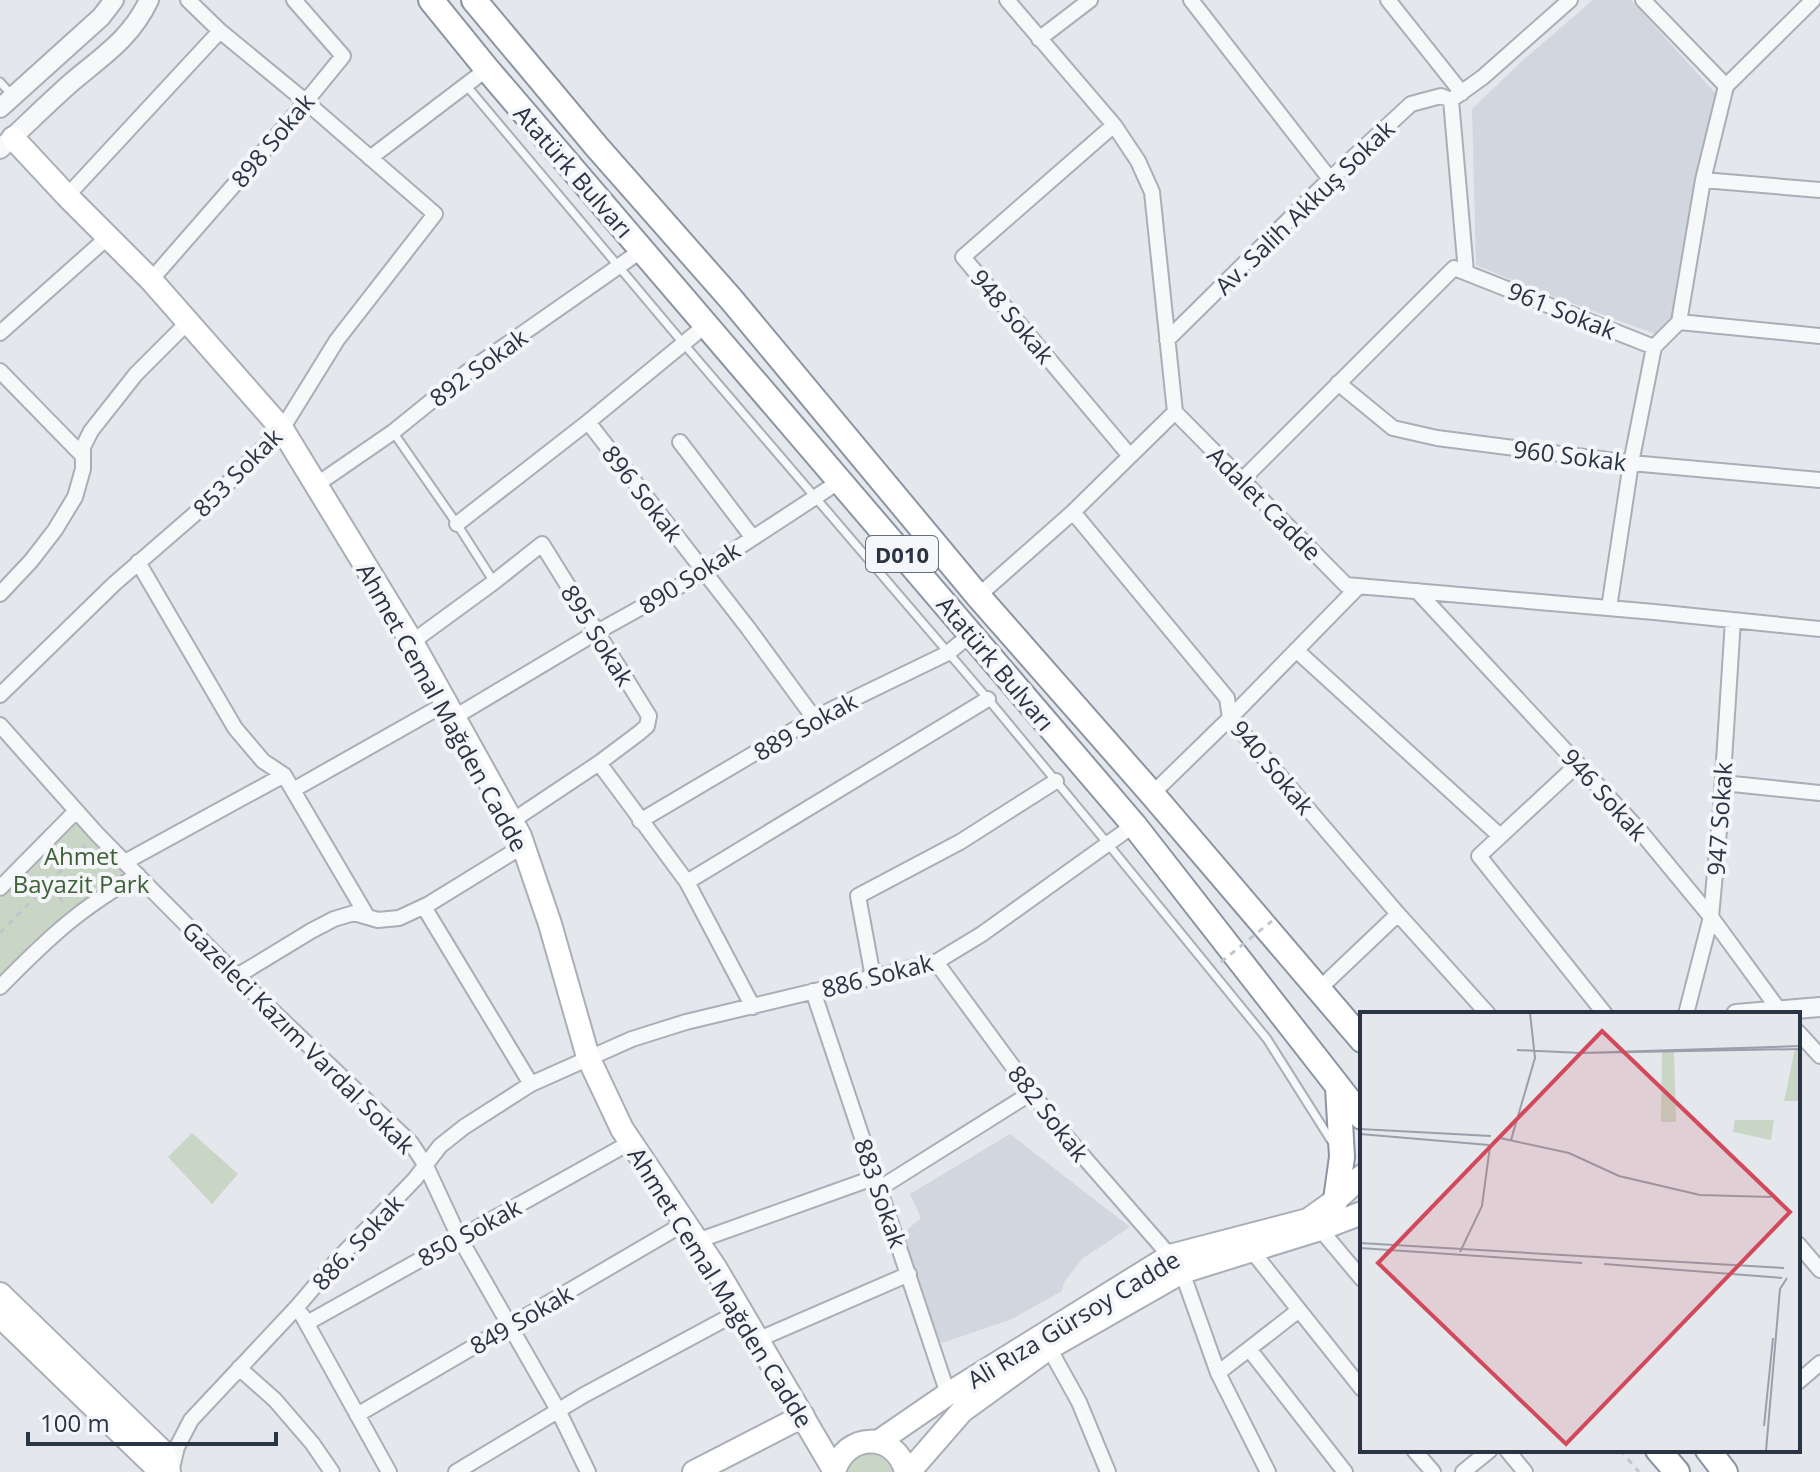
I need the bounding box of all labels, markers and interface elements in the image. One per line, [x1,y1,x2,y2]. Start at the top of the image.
street label: 898 Sokak [223,86,321,194]
street label: Atatürk Bulvarı [507,97,641,245]
street label: Av. Salih Akkuş Sokak [1207,112,1401,302]
street label: 948 Sokak [964,262,1062,370]
street label: 961 Sokak [1503,273,1621,347]
street label: 892 Sokak [422,320,534,414]
street label: 853 Sokak [185,420,289,524]
street label: 960 Sokak [1512,432,1629,478]
street label: 896 Sokak [595,438,691,548]
street label: Adalet Cadde [1201,439,1329,567]
street label: 890 Sokak [632,533,746,621]
road number: D010 [866,536,938,572]
street label: Ahmet Cemal Mağden Cadde [350,557,536,857]
street label: 895 Sokak [554,578,642,692]
street label: Atatürk Bulvarı [930,589,1062,737]
street label: 889 Sokak [747,684,863,768]
street label: 940 Sokak [1224,713,1322,821]
street label: 946 Sokak [1555,741,1656,848]
street label: 947 Sokak [1699,761,1739,877]
park label: Ahmet Bayazit Park [13,839,150,900]
street label: Gazeleci Kazım Vardal Sokak [175,913,423,1161]
street label: 886 Sokak [818,945,936,1005]
inset map [1360,1012,1800,1452]
street label: 882 Sokak [1001,1058,1097,1168]
street label: 883 Sokak [847,1134,915,1252]
street label: Ahmet Cemal Mağden Cadde [621,1140,821,1434]
street label: 886. Sokak [304,1187,410,1297]
street label: 850 Sokak [411,1190,527,1274]
street label: Ali Rıza Gürsoy Cadde [961,1242,1185,1396]
street label: 849 Sokak [464,1276,579,1362]
scale bar [28,1396,276,1446]
text: 100 m [40,1406,110,1439]

